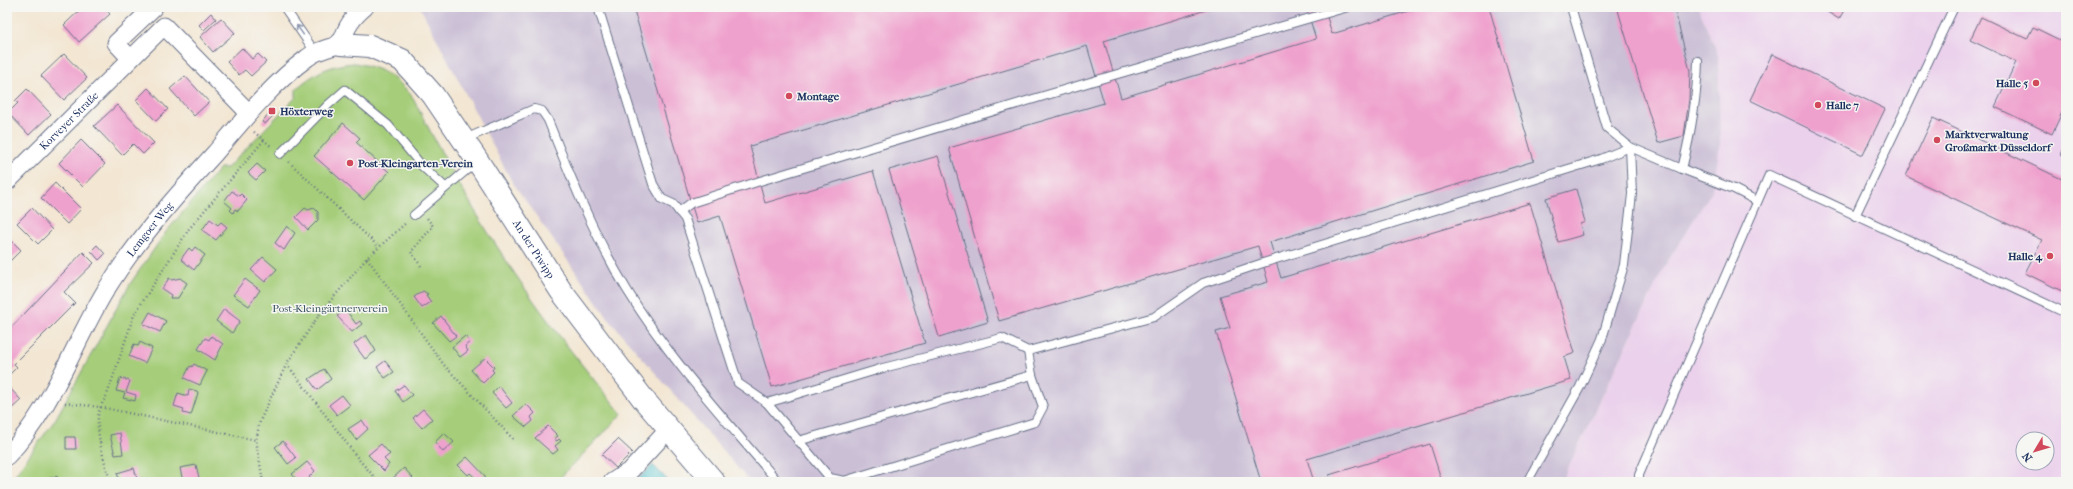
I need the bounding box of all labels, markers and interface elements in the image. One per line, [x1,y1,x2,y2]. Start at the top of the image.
one-way arrow [296,24,304,35]
place label: Halle 5 [1996,77,2028,90]
marker: Halle 5 [2031,78,2041,88]
street label: Korveyer Straße [37,88,101,153]
place label: Montage [796,90,840,103]
marker: Montage [784,91,794,101]
place label: Halle 7 [1826,99,1860,112]
marker: Halle 7 [1813,100,1823,110]
place label: Höxterweg [280,105,334,118]
marker: Höxterweg [267,106,277,116]
place label: Marktverwaltung Großmarkt Düsseldorf [1944,128,2053,154]
marker: Marktverwaltung Großmarkt Düsseldorf [1932,135,1942,145]
place label: Post-Kleingarten-Verein [358,157,473,170]
marker: Post-Kleingarten-Verein [345,158,355,168]
street label: Lemgoer Weg [124,199,176,259]
street label: An der Piwipp [510,216,558,281]
place label: Halle 4 [2008,250,2042,263]
marker: Halle 4 [2045,251,2055,261]
park label: Post-Kleingärtnerverein [272,302,388,315]
north arrow [2015,431,2055,471]
text: N [2019,449,2035,464]

